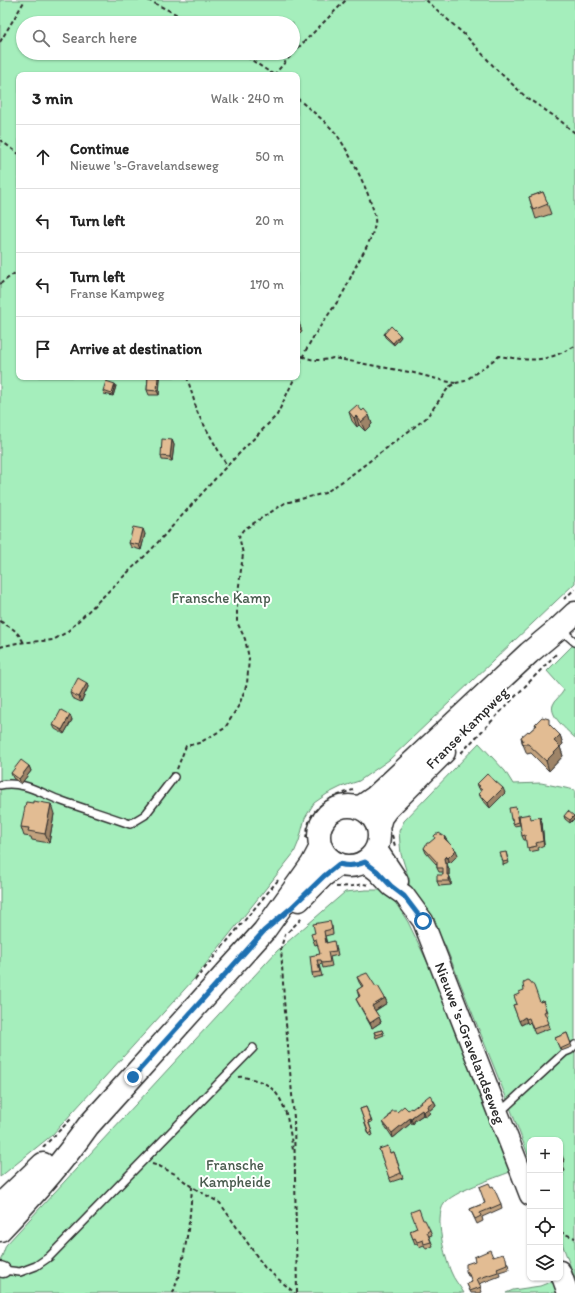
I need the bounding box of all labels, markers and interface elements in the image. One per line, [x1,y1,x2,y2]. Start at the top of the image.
search box [16,16,300,60]
icon: search [30,27,52,49]
text: Search here [62,29,137,47]
text: 3 min [32,88,73,108]
text: Walk · 240 m [211,91,284,106]
text: Continue [70,140,129,158]
icon: ahead [32,146,54,168]
text: 50 m [255,149,284,164]
text: Nieuwe 's-Gravelandseweg [70,158,219,173]
icon: left [32,210,54,232]
text: Turn left [70,212,125,230]
text: 20 m [255,213,284,228]
text: Turn left [70,268,125,286]
icon: left [32,274,54,296]
text: 170 m [250,277,284,292]
text: Franse Kampweg [70,286,164,301]
icon: arrive [32,338,54,360]
text: Arrive at destination [70,340,202,358]
park label: Fransche Kamp [171,589,271,607]
street label: Franse Kampweg [422,683,512,773]
route start [414,912,432,930]
street label: Nieuwe 's-Gravelandseweg [431,960,509,1127]
route end [124,1068,142,1086]
map controls [527,1137,563,1281]
button: + [527,1137,563,1173]
park label: Fransche Kampheide [199,1156,271,1191]
button: − [527,1173,563,1209]
button: locate [527,1209,563,1245]
button: layers [527,1245,563,1281]

